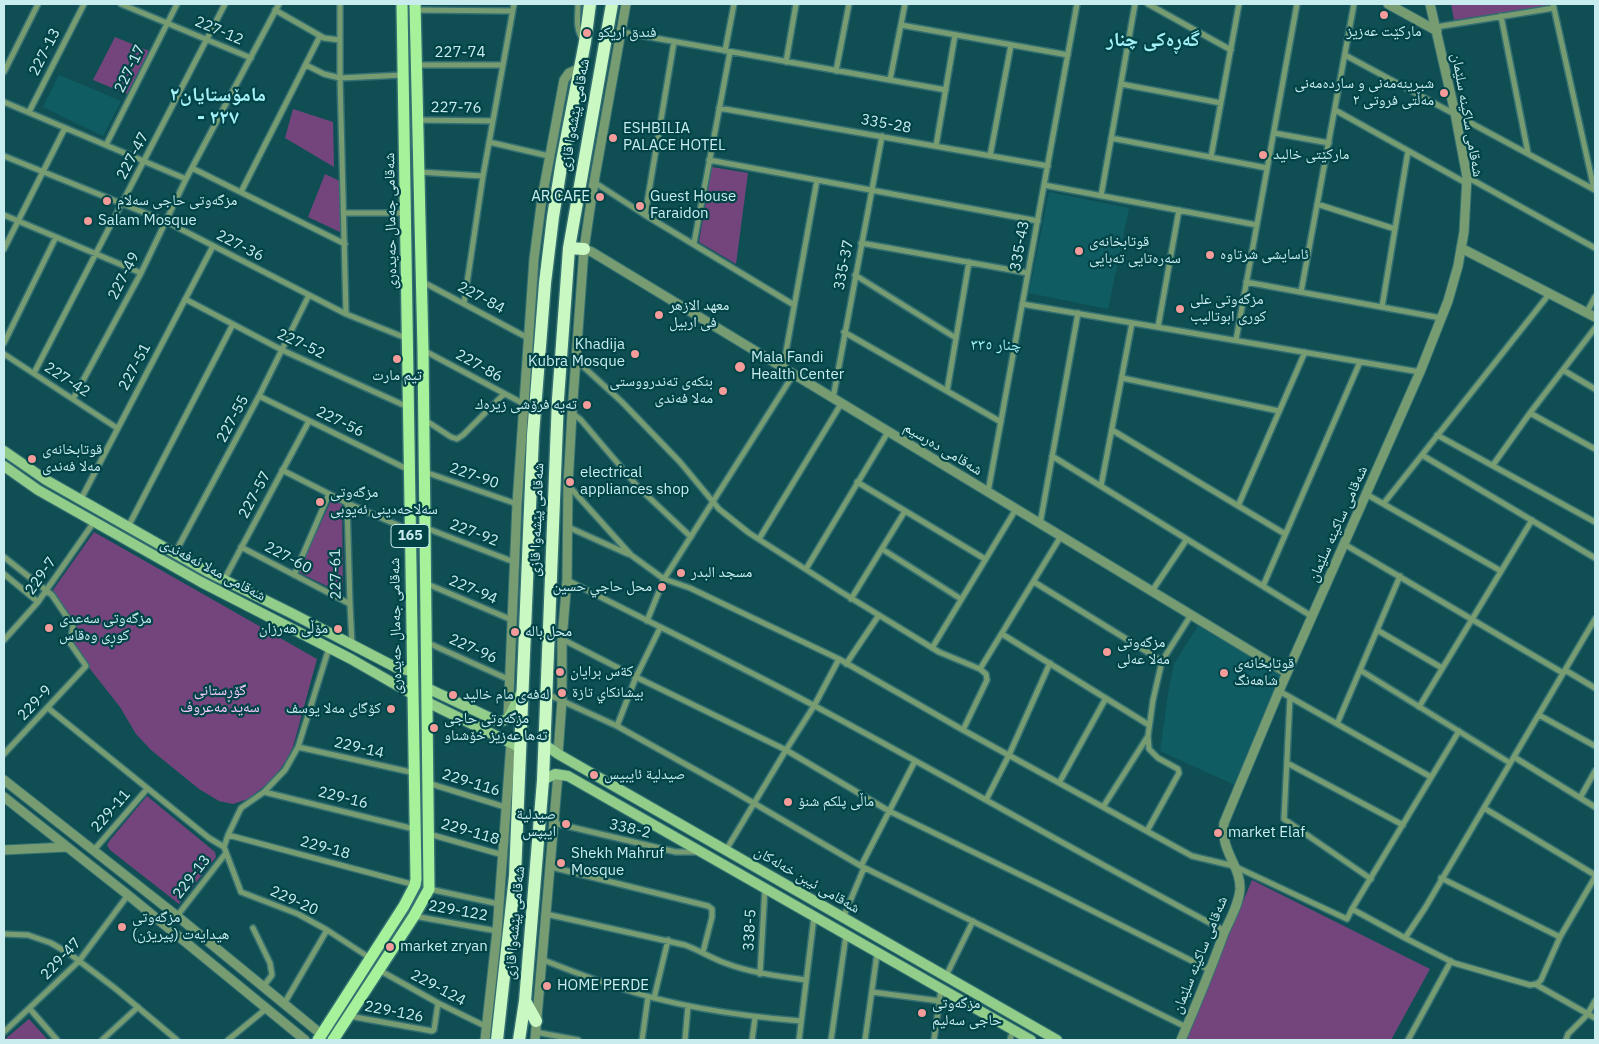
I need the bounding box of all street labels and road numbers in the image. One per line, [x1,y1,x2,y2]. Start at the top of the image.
street label: 227-12 [192,13,246,49]
street label: 227-13 [25,25,65,79]
street label: 227-17 [111,42,149,96]
street label: 227-74 [435,44,485,62]
street label: شەقامی ساکینە سلێمان [1447,52,1487,178]
street label: شەقامی پێشەوا قازی [556,57,594,173]
street label: 227-76 [430,99,482,117]
street label: 335-28 [859,111,913,137]
street label: 227-47 [113,129,153,183]
street label: شەقامی جەمال حەیدەری [381,153,401,289]
street label: 335-43 [1007,219,1033,273]
street label: 227-36 [213,226,267,266]
street label: 335-37 [830,238,858,292]
street label: 227-49 [104,249,144,303]
street label: 227-84 [454,278,508,318]
street label: 227-52 [274,325,328,363]
street label: 227-51 [115,340,155,394]
street label: 227-86 [452,346,506,386]
street label: 227-42 [41,359,93,401]
street label: 227-55 [213,392,253,446]
street label: 227-56 [313,403,367,441]
street label: شەقامی دەرسیم [900,418,986,480]
street label: 227-90 [447,459,501,493]
street label: شەقامی پێشەوا قازی [526,463,548,577]
street label: شەقامی ساکینە سلێمان [1304,463,1372,585]
street label: 227-57 [235,468,275,522]
street label: 227-92 [447,515,501,551]
road number: 165 [391,524,429,548]
street label: شەقامی مەلا ئەفەندی [157,535,269,605]
street label: 227-60 [261,538,315,578]
street label: 227-61 [327,548,345,600]
street label: 229-7 [22,554,60,598]
street label: شەقامی جەمال حەیدەری [386,558,406,694]
street label: 227-94 [446,572,500,608]
street label: 227-96 [446,630,500,668]
street label: 229-9 [14,682,56,724]
street label: 229-14 [332,733,386,763]
street label: 229-116 [440,766,502,800]
street label: 229-16 [316,783,370,813]
street label: 229-11 [87,786,135,836]
street label: 229-118 [439,815,501,849]
street label: 338-2 [608,816,652,842]
street label: 229-18 [298,833,352,863]
street label: شەقامی ئیبن خەلەکان [751,843,863,917]
street label: 229-13 [169,851,215,903]
street label: شەقامی پێشەوا قازی [501,865,529,981]
street label: 229-20 [267,882,321,920]
street label: شەقامی ساکینە سلێمان [1168,894,1232,1016]
street label: 229-122 [427,897,489,925]
street label: 338-5 [740,909,760,951]
street label: 229-47 [37,934,85,984]
street label: 229-124 [407,966,469,1010]
street label: 229-126 [363,997,425,1027]

